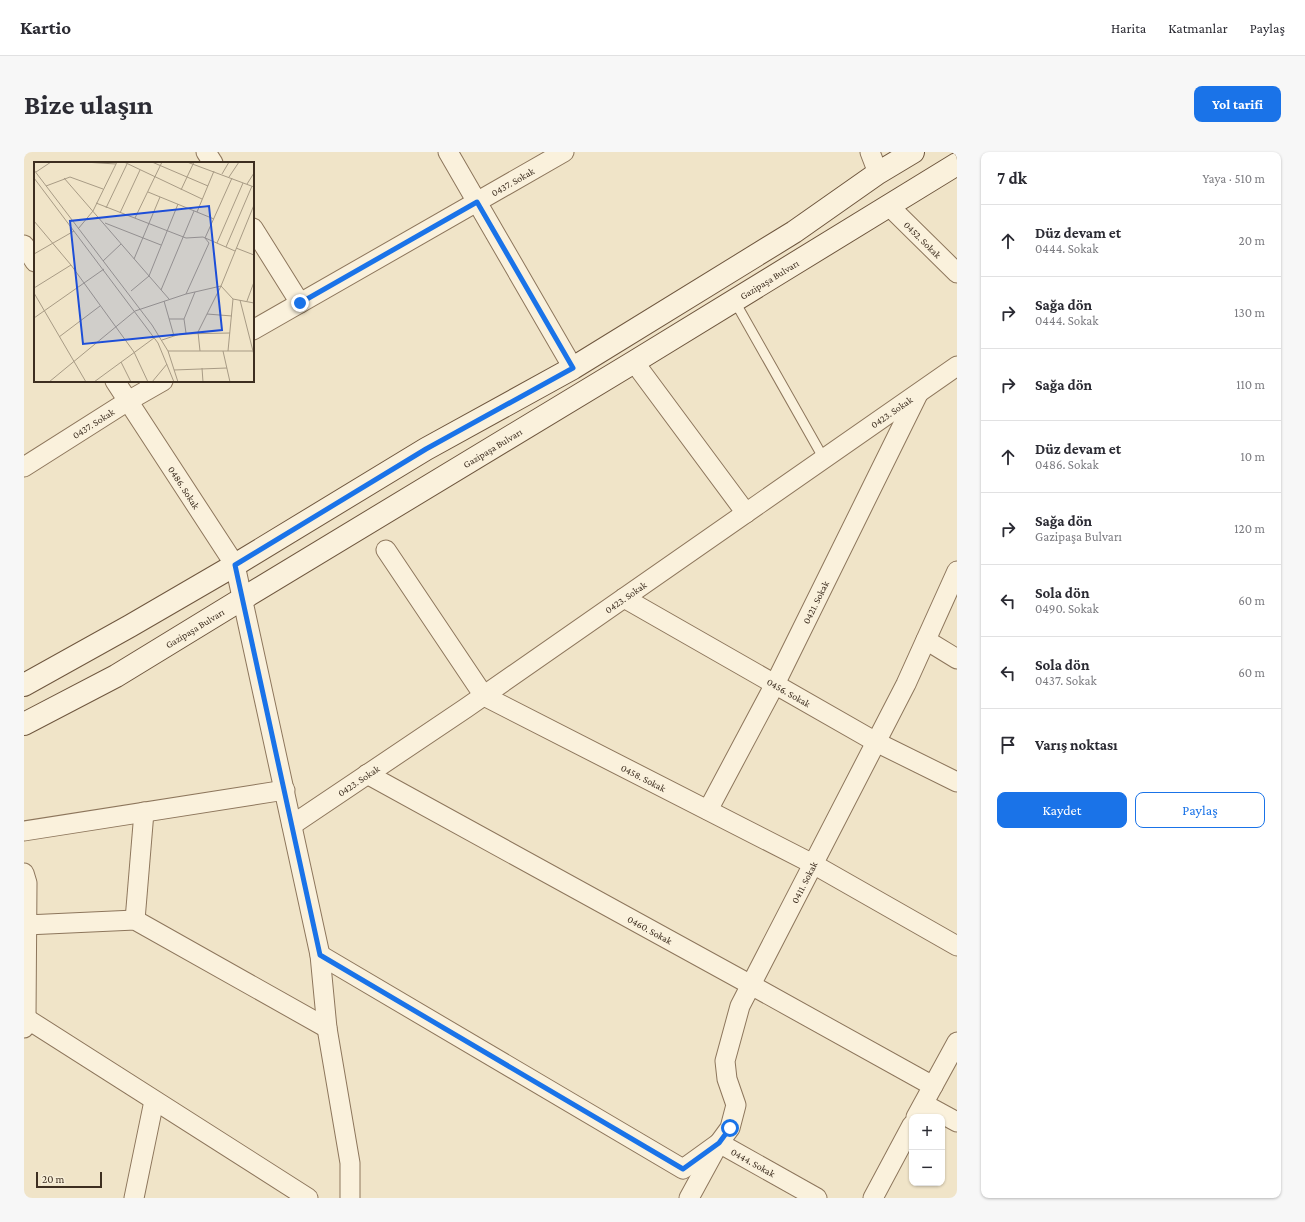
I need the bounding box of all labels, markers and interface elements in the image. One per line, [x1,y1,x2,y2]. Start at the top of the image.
text: Kartio [20,17,71,38]
text: Harita [1111,20,1146,36]
text: Katmanlar [1168,20,1228,36]
text: Paylaş [1250,20,1285,36]
button: Yol tarifi [1194,86,1281,122]
text: Bize ulaşın [24,89,153,120]
inset map [34,162,254,382]
street label: 0437. Sokak [489,165,536,198]
text: 7 dk [997,169,1027,188]
text: Yaya · 510 m [1202,171,1265,186]
street label: 0452. Sokak [902,219,944,260]
text: Düz devam et [1035,225,1121,241]
icon: ahead [997,230,1019,252]
text: 20 m [1239,233,1265,248]
text: 0444. Sokak [1035,241,1099,256]
street label: Gazipaşa Bulvarı [738,257,801,301]
route end [291,294,309,312]
text: Sağa dön [1035,297,1092,313]
icon: right [997,302,1019,324]
text: 130 m [1234,305,1265,320]
text: 0444. Sokak [1035,313,1099,328]
icon: right [997,374,1019,396]
text: Sağa dön [1035,377,1092,393]
text: 110 m [1236,377,1265,392]
street label: 0423. Sokak [868,393,914,430]
street label: 0437. Sokak [70,406,116,440]
street label: Gazipaşa Bulvarı [461,425,524,470]
text: Düz devam et [1035,441,1121,457]
icon: ahead [997,446,1019,468]
text: 10 m [1240,449,1265,464]
text: 0486. Sokak [1035,457,1099,472]
street label: 0486. Sokak [166,464,203,511]
text: Sağa dön [1035,513,1092,529]
icon: right [997,518,1019,540]
text: 120 m [1234,521,1265,536]
text: Gazipaşa Bulvarı [1035,529,1122,544]
street label: 0423. Sokak [603,579,649,615]
street label: 0421. Sokak [800,579,831,626]
text: Sola dön [1035,585,1090,601]
icon: left [997,590,1019,612]
text: 60 m [1238,593,1265,608]
text: 0490. Sokak [1035,601,1099,616]
street label: Gazipaşa Bulvarı [163,606,226,650]
text: Sola dön [1035,657,1090,673]
icon: left [997,662,1019,684]
text: 60 m [1238,665,1265,680]
text: 0437. Sokak [1035,673,1097,688]
street label: 0456. Sokak [765,675,813,709]
icon: arrive [997,734,1019,756]
text: Varış noktası [1035,737,1118,753]
street label: 0423. Sokak [335,762,382,798]
street label: 0458. Sokak [619,762,668,794]
button: Kaydet [997,792,1127,828]
button: Paylaş [1135,792,1265,828]
street label: 0411. Sokak [789,859,819,905]
street label: 0460. Sokak [626,913,675,946]
map controls [909,1114,945,1186]
button: + [909,1114,945,1150]
route start [721,1119,739,1137]
street label: 0444. Sokak [729,1145,777,1179]
button: − [909,1150,945,1186]
scale bar [36,1170,102,1189]
text: 20 m [42,1173,64,1185]

